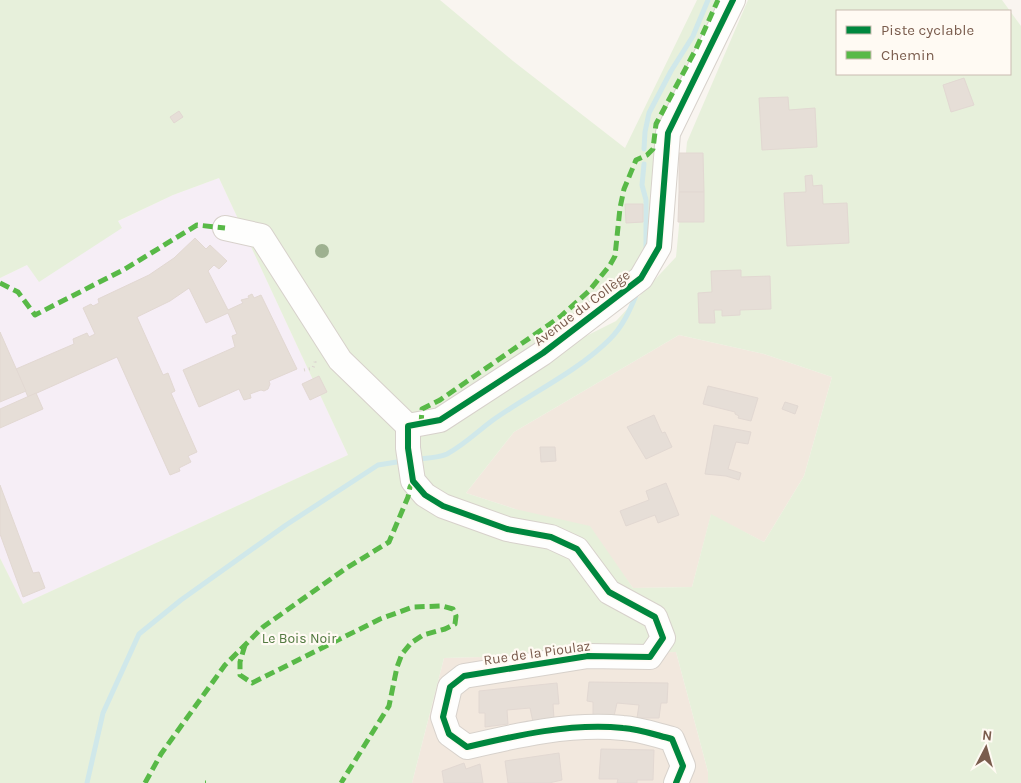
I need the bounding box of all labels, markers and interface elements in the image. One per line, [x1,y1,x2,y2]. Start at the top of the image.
legend [836,10,1011,75]
text: Piste cyclable [881,21,974,39]
text: Chemin [881,46,935,64]
street label: Avenue du Collège [531,266,633,350]
park label: Le Bois Noir [262,630,337,647]
street label: Rue de la Pioulaz [483,637,591,669]
north arrow [961,723,1011,773]
text: N [981,727,993,745]

